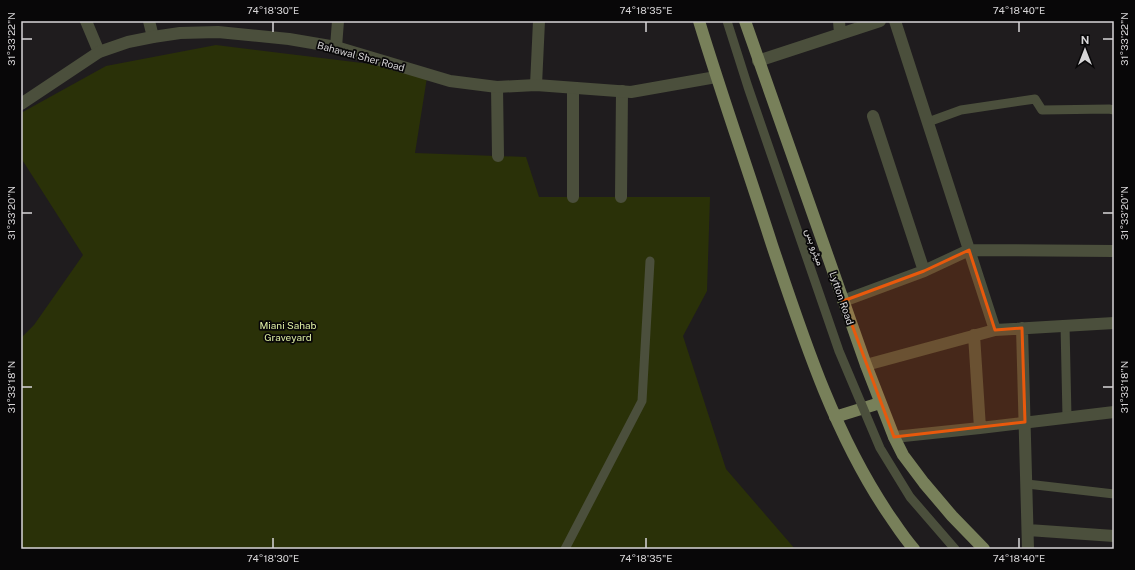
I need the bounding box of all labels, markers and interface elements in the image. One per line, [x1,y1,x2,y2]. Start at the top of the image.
text: 74°18'30"E [247,4,299,16]
text: 74°18'35"E [620,4,672,16]
text: 74°18'40"E [993,4,1045,16]
text: 31°33'22"N [5,12,17,66]
text: 31°33'22"N [1118,12,1130,66]
north arrow [1065,30,1105,70]
text: N [1081,34,1089,46]
street label: Bahawal Sher Road [316,39,406,73]
text: 31°33'20"N [5,186,17,240]
text: 31°33'20"N [1118,186,1130,240]
street label: میٹرو بس [802,227,827,267]
street label: Lytton Road [827,270,857,326]
park label: Miani Sahab Graveyard [260,319,317,343]
text: 31°33'18"N [5,361,17,413]
text: 31°33'18"N [1118,361,1130,413]
text: 74°18'30"E [247,552,299,564]
text: 74°18'35"E [620,552,672,564]
text: 74°18'40"E [993,552,1045,564]

